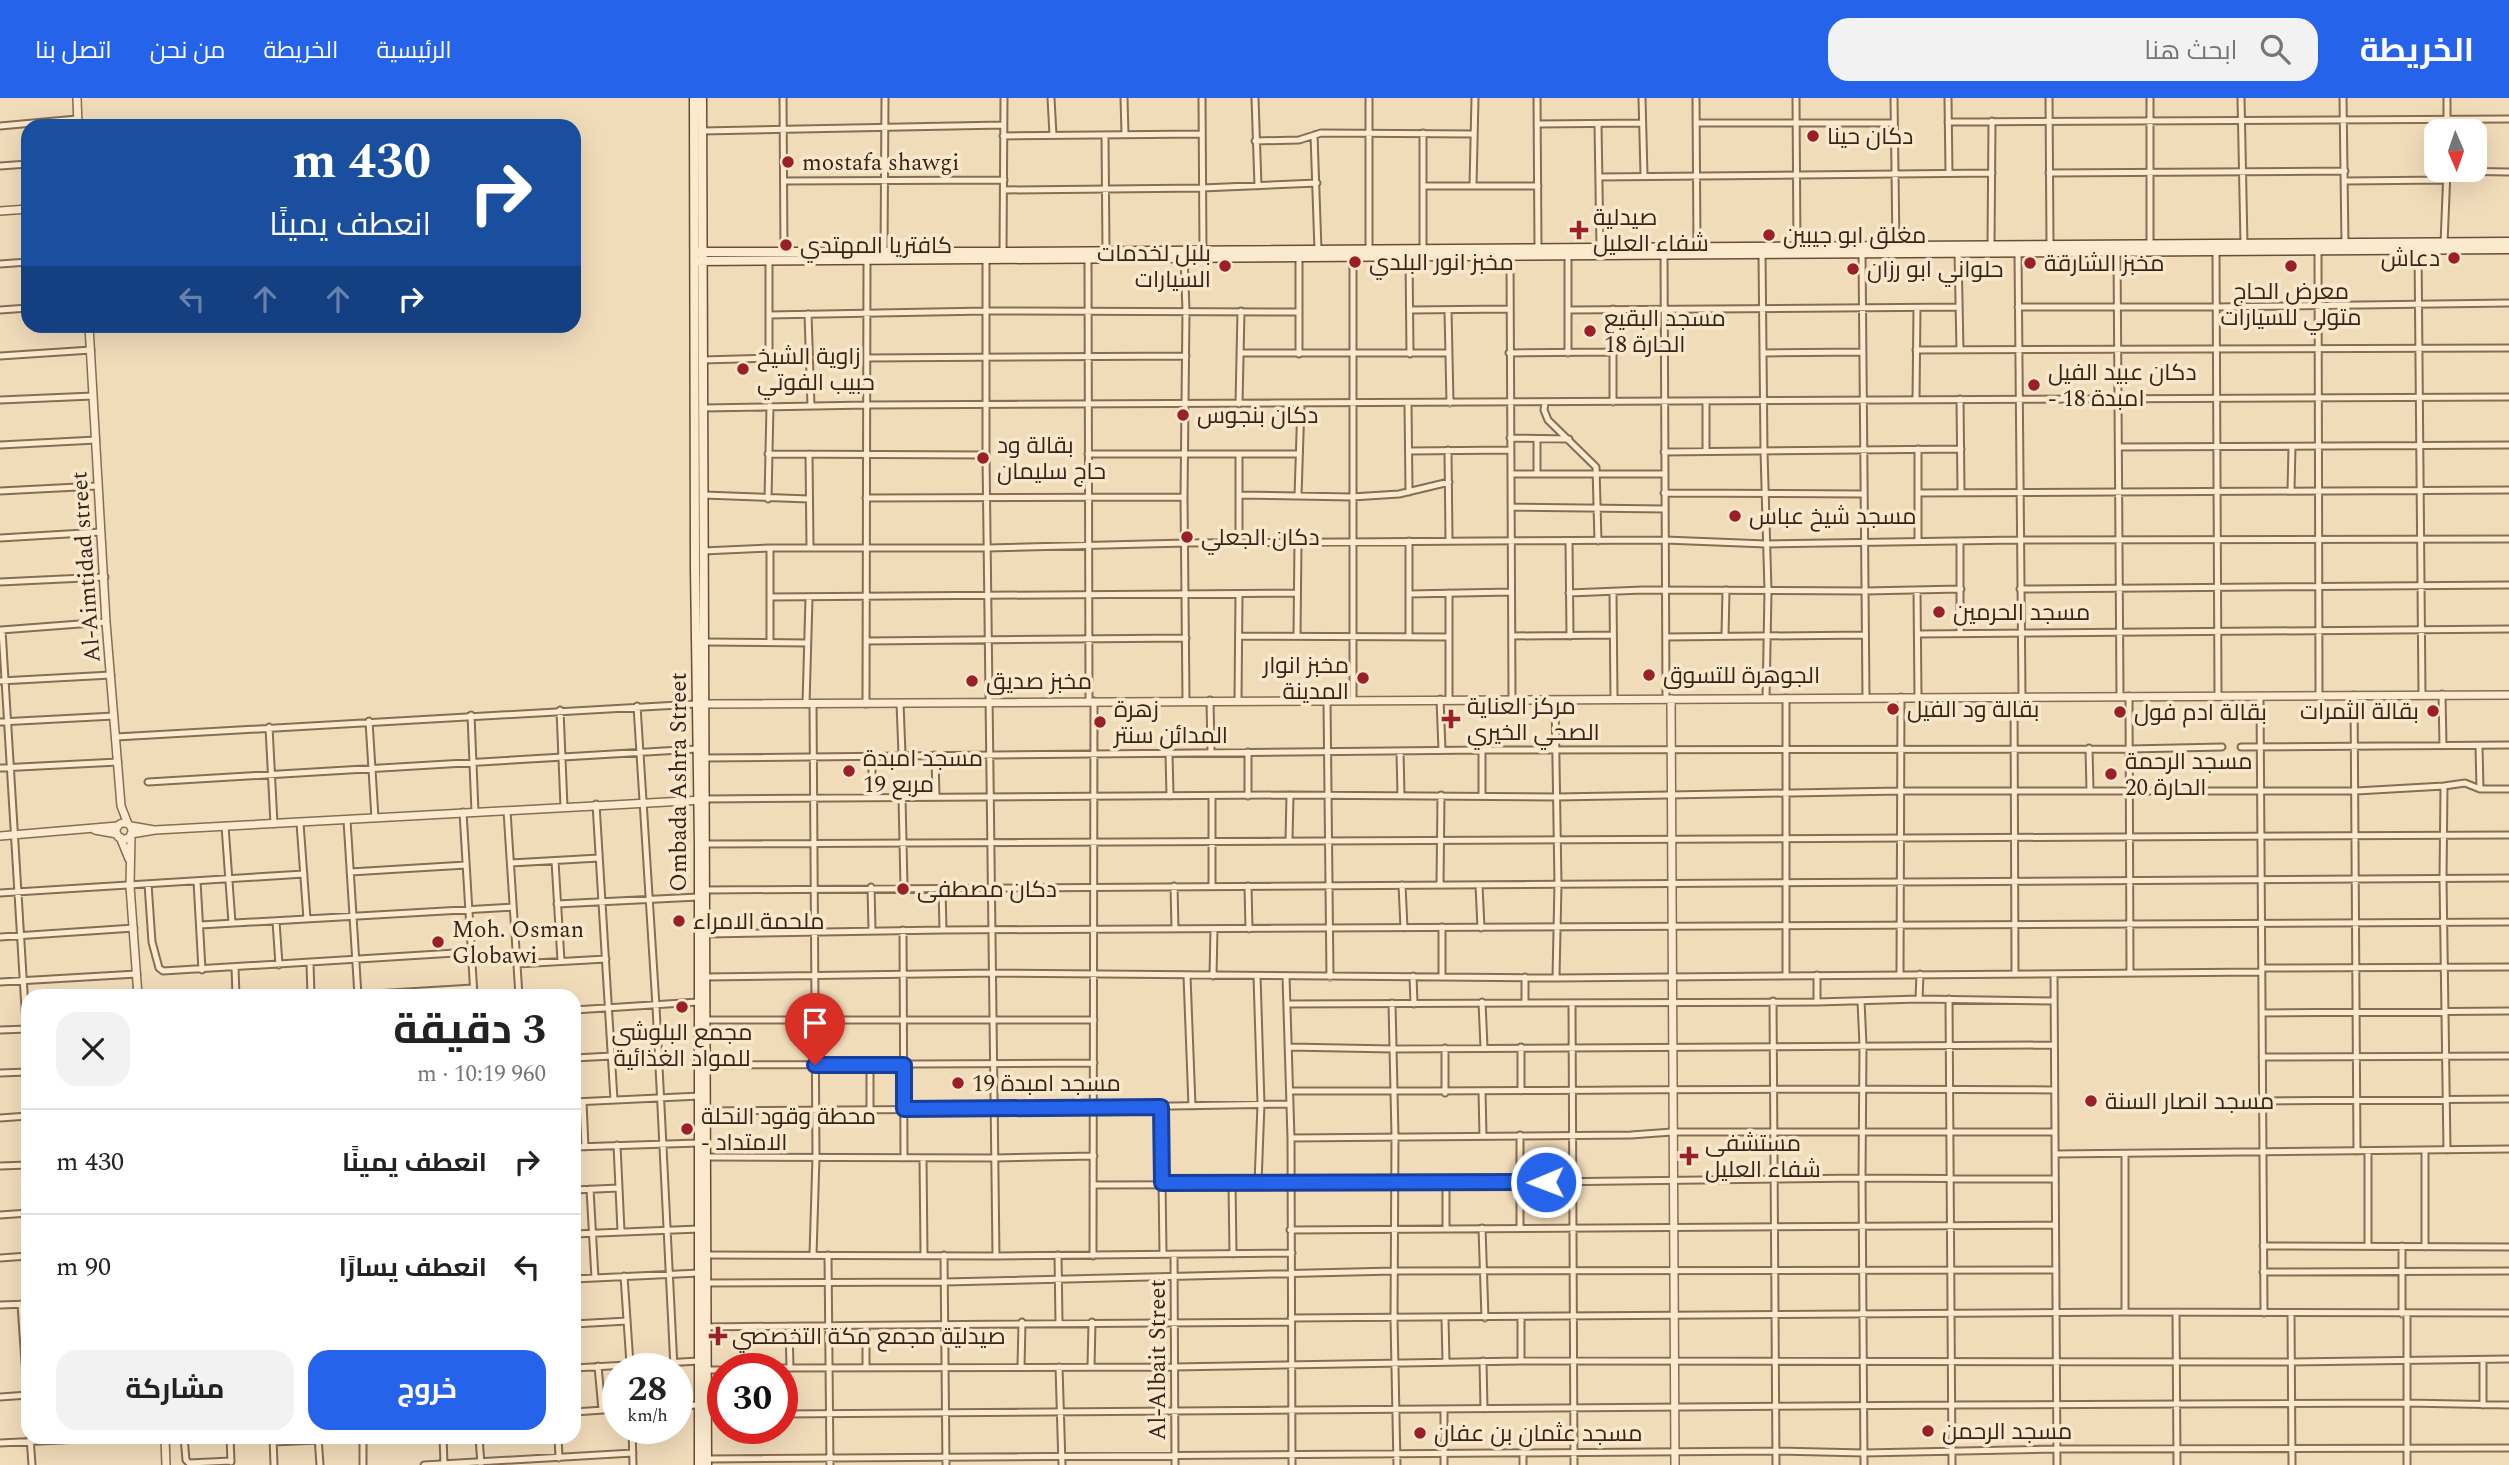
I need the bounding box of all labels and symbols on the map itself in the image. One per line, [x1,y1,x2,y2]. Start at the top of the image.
north arrow [2424,119,2487,182]
place label: دكان حينا [1827,120,1913,155]
marker: دكان حينا [1805,128,1821,144]
place label: mostafa shawgi [802,146,959,181]
marker: mostafa shawgi [780,154,796,170]
place label: صيدلية شفاء العليل [1593,201,1709,262]
place label: مغلق ابو جيبين [1783,219,1926,254]
marker: صيدلية شفاء العليل [1571,222,1587,238]
marker: مغلق ابو جيبين [1761,227,1777,243]
place label: كافتريا المهتدي [800,229,952,264]
marker: كافتريا المهتدي [778,237,794,253]
place label: بلبل لخدمات السيارات [1097,237,1211,298]
place label: دعاش [2381,242,2440,277]
place label: مخبز انور البلدي [1369,246,1514,281]
place label: مخبز الشارقة [2044,247,2164,282]
marker: دعاش [2446,250,2462,266]
place label: حلواني ابو رزان [1867,253,2004,288]
marker: مخبز انور البلدي [1347,254,1363,270]
marker: مخبز الشارقة [2022,255,2038,271]
marker: بلبل لخدمات السيارات [1217,258,1233,274]
marker: معرض الحاج متولي للسيارات [2283,258,2299,274]
marker: حلواني ابو رزان [1845,261,1861,277]
place label: معرض الحاج متولي للسيارات [2220,275,2362,336]
place label: مسجد البقيع الحارة 18 [1604,302,1726,363]
marker: مسجد البقيع الحارة 18 [1582,323,1598,339]
place label: زاوية الشيخ حبيب الفوتي [757,340,875,401]
place label: دكان عبيد الفيل - امبدة 18 [2048,356,2197,417]
marker: زاوية الشيخ حبيب الفوتي [735,361,751,377]
marker: دكان عبيد الفيل - امبدة 18 [2026,377,2042,393]
place label: دكان بنجوس [1197,399,1318,434]
marker: دكان بنجوس [1175,407,1191,423]
place label: بقالة ود حاج سليمان [997,429,1106,490]
marker: بقالة ود حاج سليمان [975,450,991,466]
street label: Al-Aimtidad street [62,470,111,664]
place label: مسجد شيخ عباس [1749,500,1916,535]
marker: مسجد شيخ عباس [1727,508,1743,524]
place label: دكان الجعلي [1201,521,1320,556]
marker: دكان الجعلي [1179,529,1195,545]
place label: مسجد الحرمين [1953,596,2090,631]
marker: مسجد الحرمين [1931,604,1947,620]
place label: مخبز انوار المدينة [1261,649,1349,710]
place label: الجوهرة للتسوق [1663,659,1820,694]
place label: مخبز صديق [986,665,1092,700]
marker: الجوهرة للتسوق [1641,667,1657,683]
marker: مخبز انوار المدينة [1355,670,1371,686]
street label: Ombada Ashra Street [662,672,697,892]
marker: مخبز صديق [964,673,980,689]
place label: مركز العناية الصحي الخيري [1467,690,1600,751]
place label: زهرة المدائن سنتر [1112,693,1228,754]
place label: بقالة ود الفيل [1907,693,2039,728]
place label: بقالة الثمرات [2300,695,2419,730]
place label: بقالة ادم فول [2134,696,2267,731]
marker: بقالة ود الفيل [1885,701,1901,717]
marker: بقالة الثمرات [2425,703,2441,719]
marker: بقالة ادم فول [2112,704,2128,720]
marker: مركز العناية الصحي الخيري [1441,709,1461,729]
marker: زهرة المدائن سنتر [1092,714,1108,730]
place label: مسجد امبدة مربع 19 [863,742,983,803]
place label: مسجد الرحمة الحارة 20 [2125,745,2252,806]
marker: مسجد امبدة مربع 19 [841,763,857,779]
marker: مسجد الرحمة الحارة 20 [2103,766,2119,782]
place label: دكان مصطفى [917,873,1057,908]
marker: دكان مصطفى [895,881,911,897]
place label: ملحمة الامراء [693,905,825,940]
place label: Moh. Osman Globawi [452,913,584,974]
marker: ملحمة الامراء [671,913,687,929]
marker: Moh. Osman Globawi [430,934,446,950]
pin [785,993,845,1065]
marker: مجمع البلوشي للمواد الغذائية [674,999,690,1015]
place label: مجمع البلوشي للمواد الغذائية [611,1016,753,1077]
place label: مسجد امبدة 19 [972,1067,1121,1102]
marker: مسجد امبدة 19 [950,1075,966,1091]
place label: مسجد انصار السنة [2105,1085,2274,1120]
marker: مسجد انصار السنة [2083,1093,2099,1109]
place label: محطة وقود النحلة - الامتداد [701,1100,876,1161]
marker: محطة وقود النحلة - الامتداد [679,1121,695,1137]
place label: مستشفى شفاء العليل [1705,1127,1821,1188]
position arrow [1509,1145,1583,1219]
marker: مستشفى شفاء العليل [1679,1146,1699,1166]
street label: Al-Albait Street [1141,1279,1176,1441]
place label: صيدلية مجمع مكة التخصصي [732,1320,1006,1355]
marker: صيدلية مجمع مكة التخصصي [710,1328,726,1344]
speed limit sign: 30 [707,1353,798,1444]
place label: مسجد الرحمن [1942,1415,2072,1450]
place label: مسجد عثمان بن عفان [1434,1417,1643,1452]
marker: مسجد الرحمن [1920,1423,1936,1439]
marker: مسجد عثمان بن عفان [1412,1425,1428,1441]

